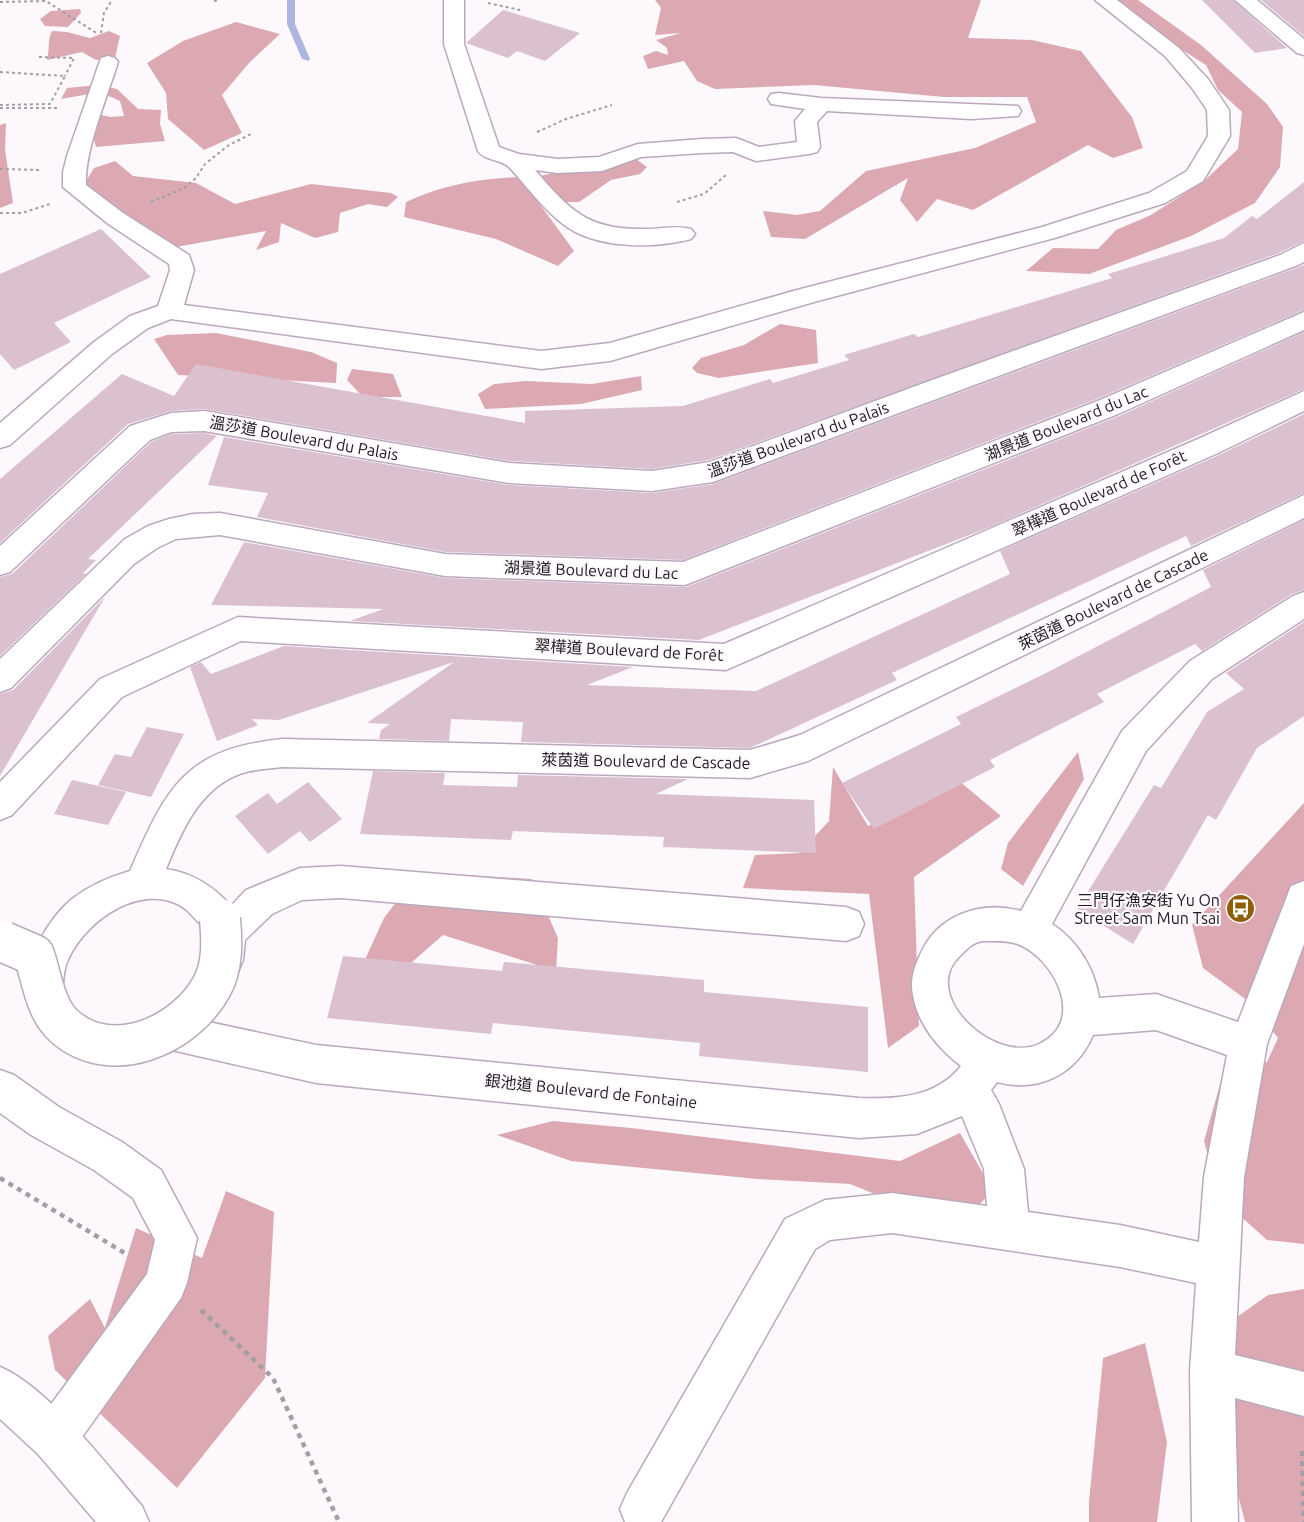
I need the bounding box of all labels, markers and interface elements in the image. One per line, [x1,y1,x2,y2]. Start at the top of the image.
street label: 湖景道 Boulevard du Lac [982,382,1151,464]
street label: 溫莎道 Boulevard du Palais [705,398,891,480]
street label: 溫莎道 Boulevard du Palais [208,413,400,464]
street label: 翠樺道 Boulevard de Forêt [1009,446,1190,540]
street label: 萊茵道 Boulevard de Cascade [1015,545,1211,653]
street label: 湖景道 Boulevard du Lac [504,558,679,582]
street label: 翠樺道 Boulevard de Forêt [534,636,725,664]
street label: 萊茵道 Boulevard de Cascade [541,750,751,772]
place label: 三門仔漁安街 Yu On Street Sam Mun Tsai [1074,891,1220,927]
bus stop icon: 三門仔漁安街 Yu On Street Sam Mun Tsai [1225,893,1257,925]
street label: 銀池道 Boulevard de Fontaine [484,1071,698,1111]

